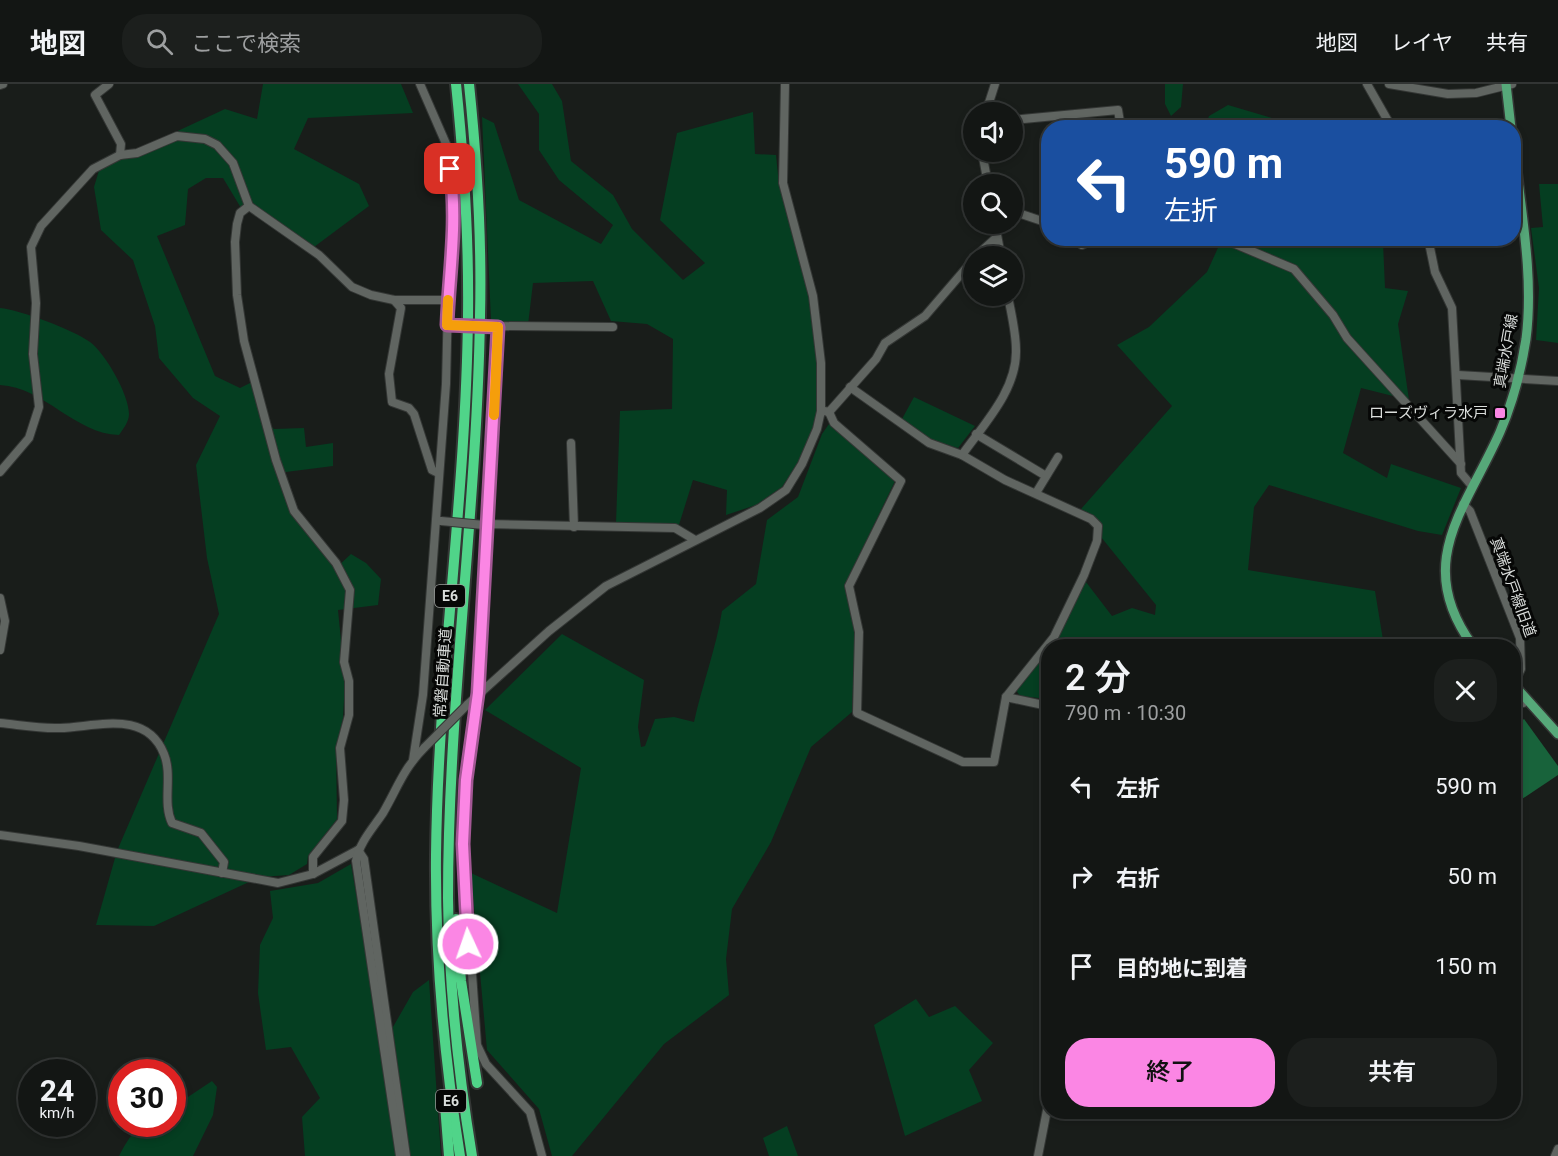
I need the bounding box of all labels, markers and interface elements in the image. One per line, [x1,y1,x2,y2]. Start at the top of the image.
search box [122,14,542,68]
icon: search [143,25,176,58]
text: 地図 [30,27,86,60]
text: ここで検索 [191,31,301,56]
text: 地図 [1316,31,1358,55]
text: レイヤ [1391,31,1453,55]
text: 共有 [1486,31,1528,55]
map controls [963,102,1023,306]
button: sound [963,102,1023,162]
text: 590 m [1164,139,1283,188]
pin [424,143,475,194]
icon: left [1065,144,1143,222]
icon: arrive [433,152,466,185]
button: search [963,174,1023,234]
text: 左折 [1164,195,1218,227]
button: layers [963,246,1023,306]
street label: 真端水戸線 [1491,312,1521,390]
place label: ローズヴィラ水戸 [1369,404,1488,422]
marker: ローズヴィラ水戸 [1493,406,1507,420]
street label: 真端水戸線旧道 [1487,535,1539,639]
road number: E6 [435,585,465,607]
street label: 常磐自動車道 [431,627,455,719]
text: 2 分 [1065,657,1131,699]
button: close [1434,659,1497,722]
text: 790 m · 10:30 [1065,701,1186,725]
icon: left [1065,770,1098,803]
text: 590 m [1435,774,1497,799]
text: 左折 [1116,776,1160,801]
icon: right [1065,860,1098,893]
text: 50 m [1448,864,1497,889]
text: 右折 [1116,866,1160,891]
position arrow [436,912,500,976]
icon: arrive [1065,950,1098,983]
text: 150 m [1435,954,1497,979]
text: 目的地に到着 [1116,956,1248,981]
button: 終了 [1065,1038,1275,1107]
button: 共有 [1287,1038,1497,1107]
speed limit sign: 30 [108,1059,186,1137]
text: 24 [40,1073,74,1108]
road number: E6 [436,1090,466,1112]
text: km/h [39,1104,75,1122]

